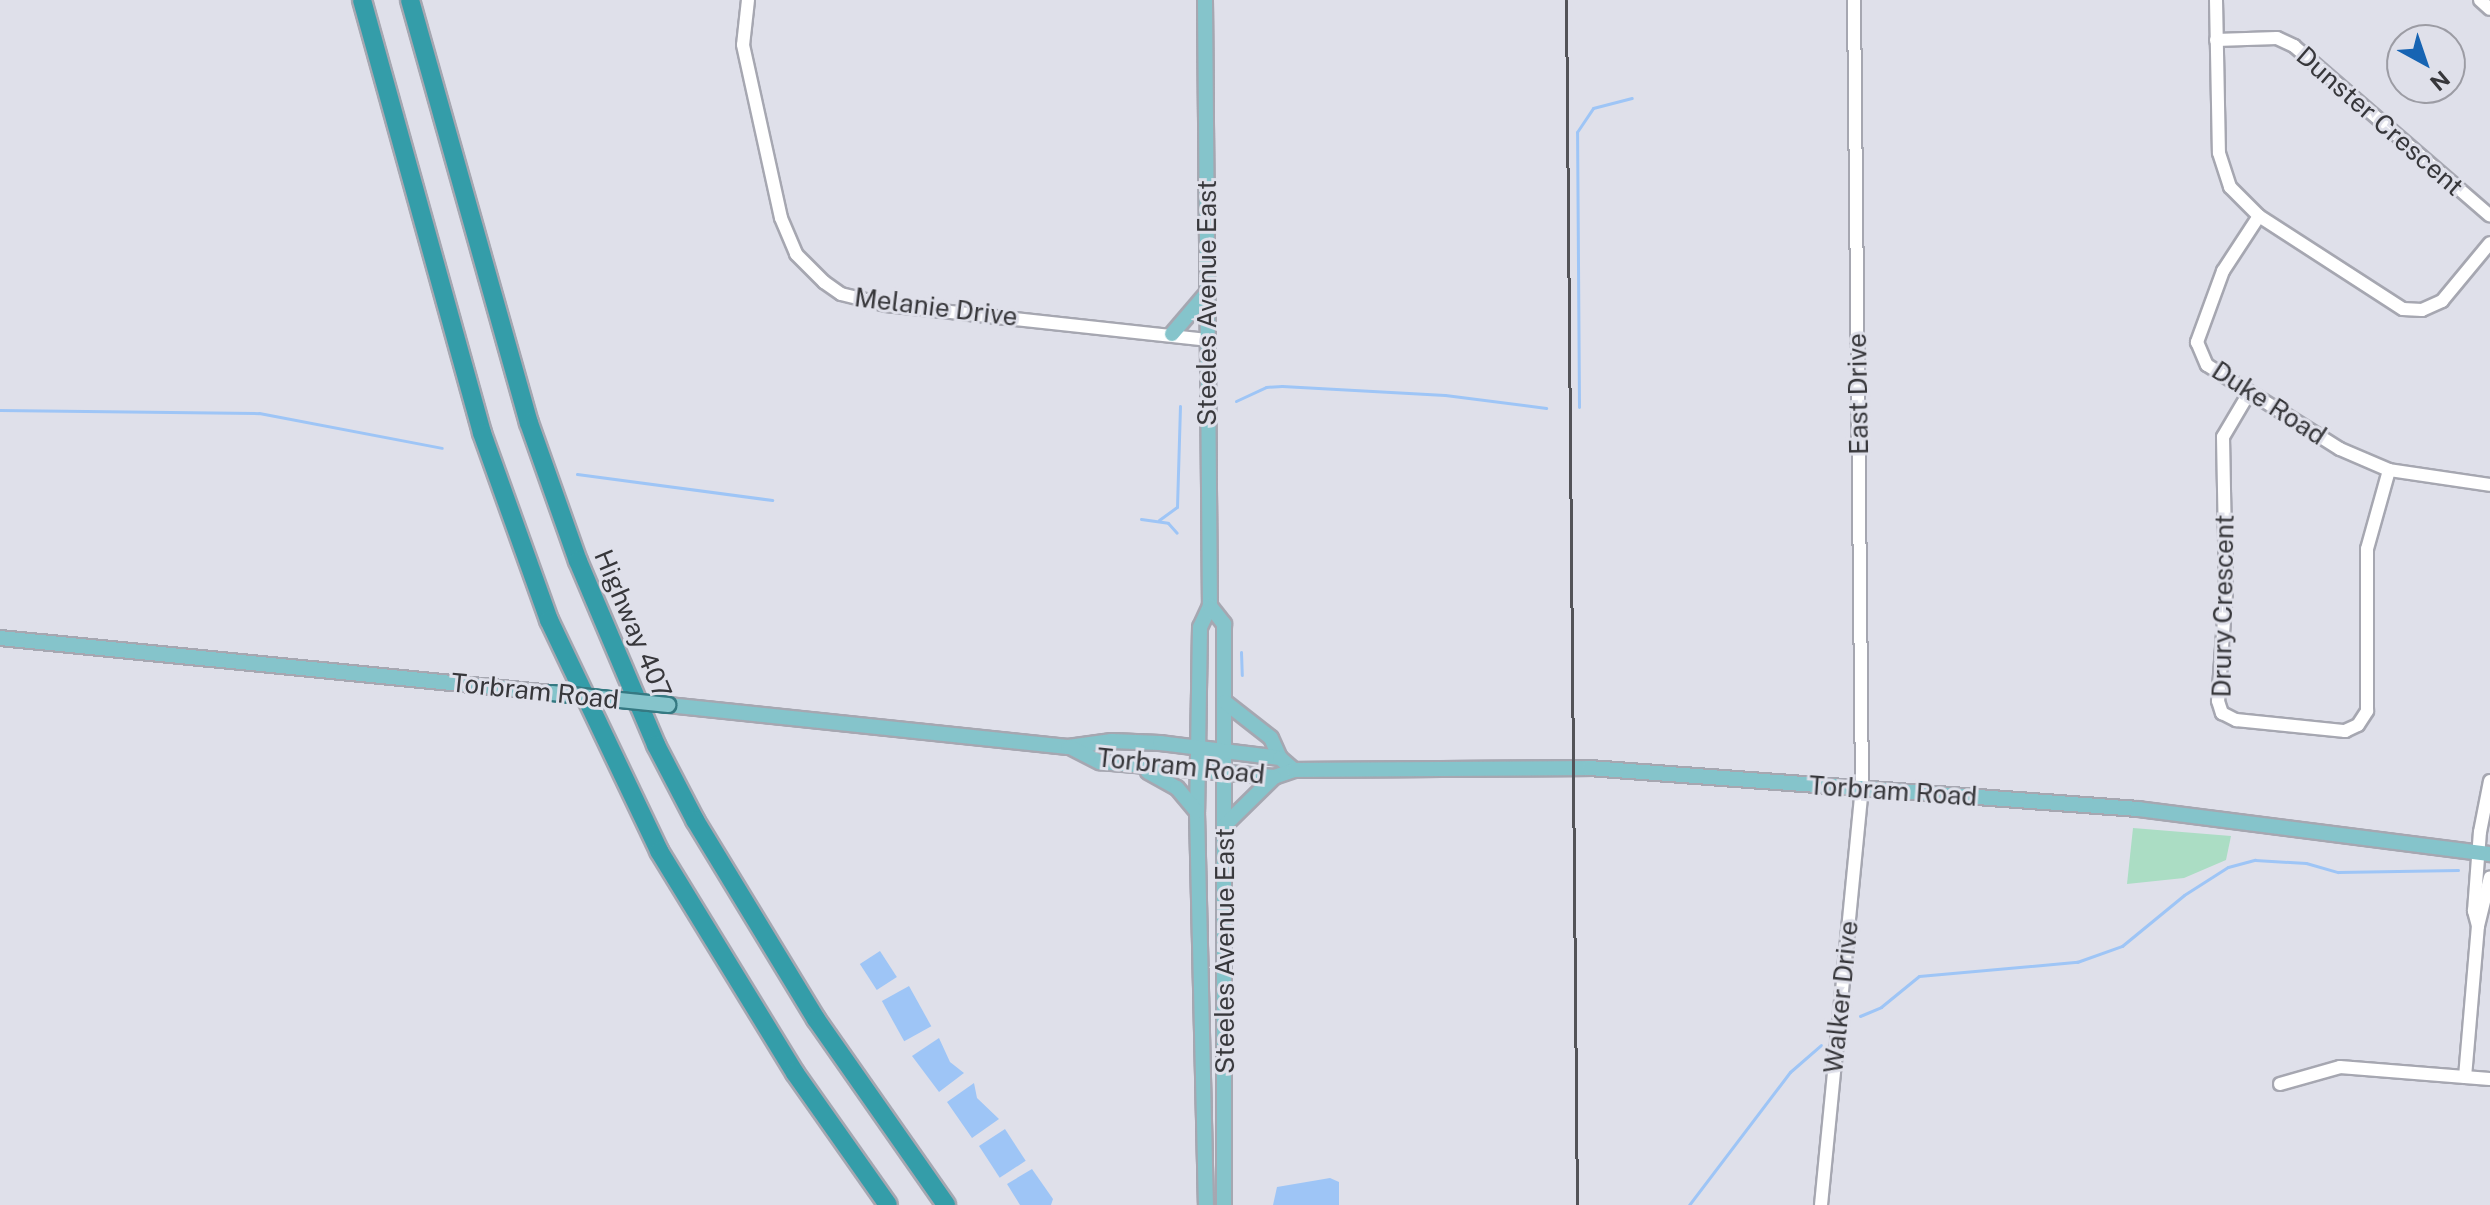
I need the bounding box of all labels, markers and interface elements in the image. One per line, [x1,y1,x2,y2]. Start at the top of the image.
north arrow [2386,24,2466,104]
street label: Dunster Crescent [2290,40,2470,202]
text: N [2425,65,2455,96]
street label: Steeles Avenue East [1191,180,1223,426]
street label: Melanie Drive [853,281,1019,333]
street label: East Drive [1841,333,1875,455]
street label: Duke Road [2206,355,2332,451]
street label: Drury Crescent [2206,514,2240,698]
street label: Highway 407 [588,545,678,703]
street label: Torbram Road [450,667,620,715]
street label: Torbram Road [1096,742,1266,790]
street label: Torbram Road [1808,770,1978,812]
street label: Steeles Avenue East [1209,828,1241,1074]
street label: Walker Drive [1817,919,1865,1075]

